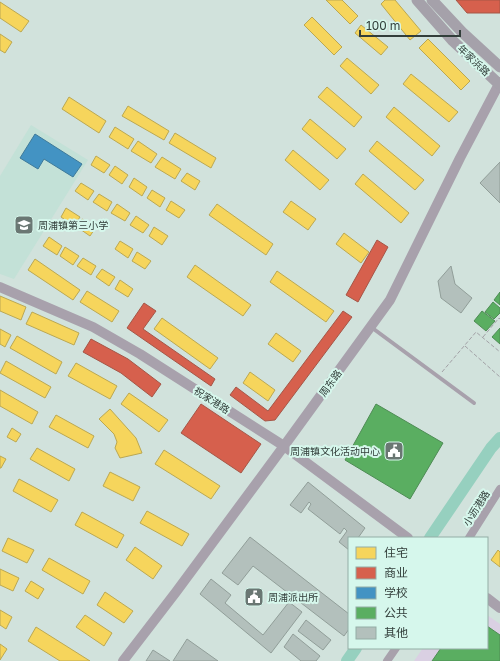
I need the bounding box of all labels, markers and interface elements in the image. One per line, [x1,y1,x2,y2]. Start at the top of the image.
scale bar [360,12,460,38]
text: 100 m [366,18,400,33]
street label: 年家浜路 [455,42,493,78]
school or university icon: 周浦镇第三小学 [13,214,35,236]
place label: 周浦镇第三小学 [38,219,108,231]
street label: 周东路 [316,367,344,399]
street label: 祝家港路 [192,384,232,416]
public building icon: 周浦镇文化活动中心 [383,440,405,462]
place label: 周浦镇文化活动中心 [290,445,380,457]
street label: 小沥港路 [460,488,492,528]
legend [348,537,488,649]
text: 住宅 [384,545,408,560]
text: 商业 [384,565,408,580]
text: 学校 [384,585,408,600]
public building icon: 周浦派出所 [243,586,265,608]
place label: 周浦派出所 [268,591,318,603]
text: 公共 [384,605,408,620]
text: 其他 [384,625,408,640]

